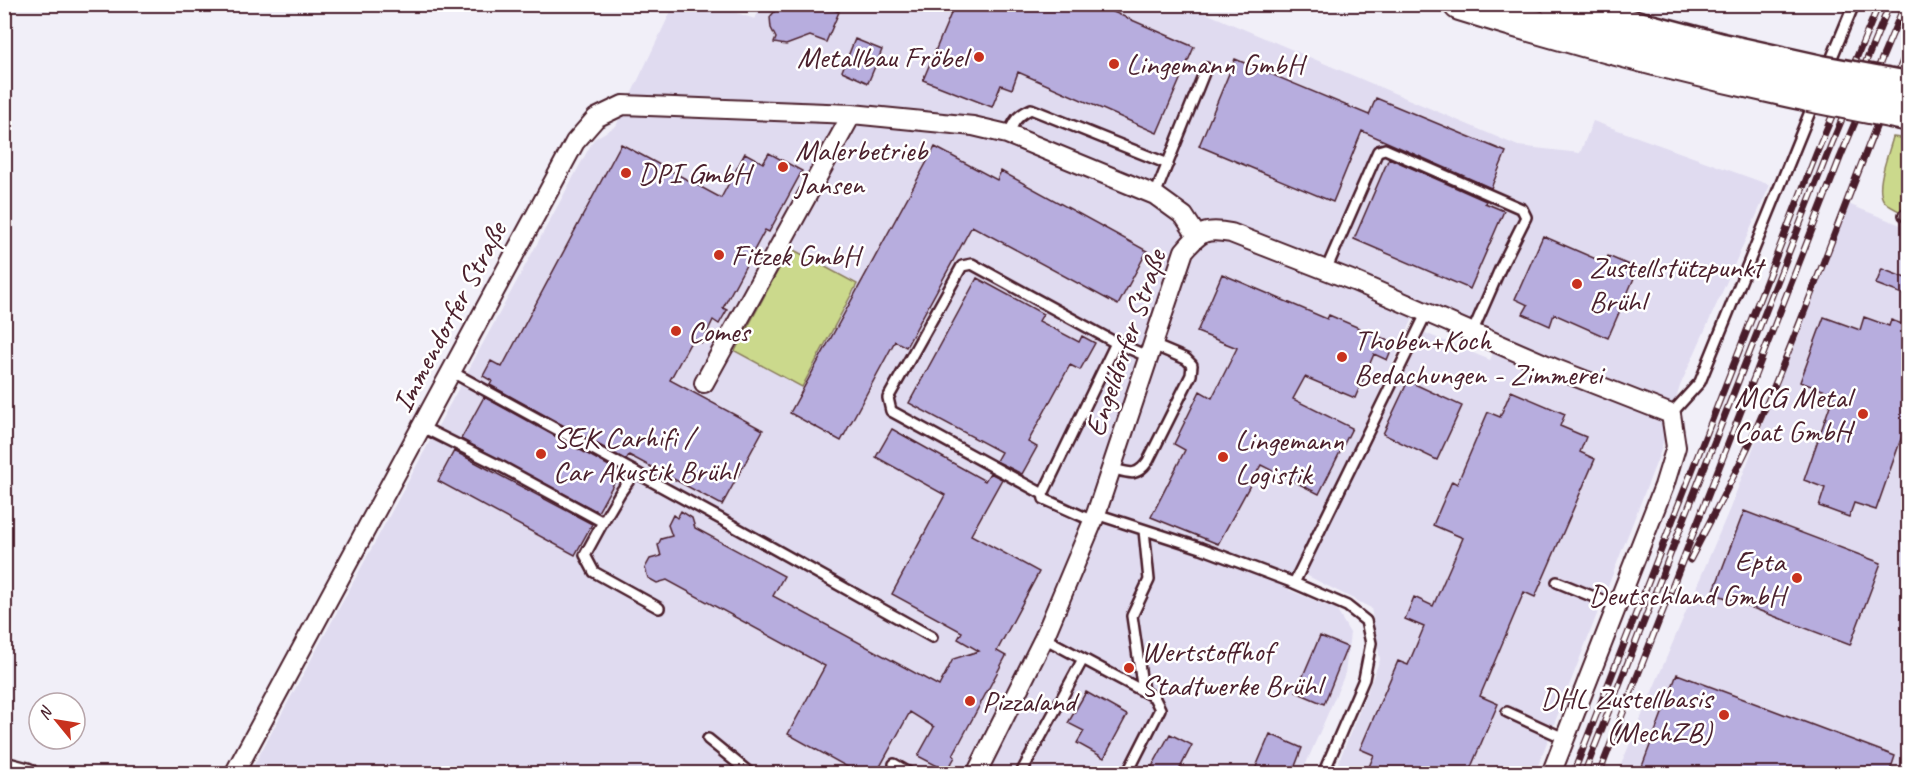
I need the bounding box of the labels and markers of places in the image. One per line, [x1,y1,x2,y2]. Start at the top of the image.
place label: Metallbau Fröbel [797,38,972,76]
place label: Lingemann GmbH [1126,45,1307,83]
marker: Metallbau Fröbel [972,50,986,64]
marker: Lingemann GmbH [1107,57,1121,71]
place label: Malerbetrieb Jansen [793,131,929,203]
place label: DPI GmbH [638,154,755,192]
marker: Malerbetrieb Jansen [776,160,790,174]
marker: DPI GmbH [619,166,633,180]
place label: Fitzek GmbH [731,236,864,274]
marker: Fitzek GmbH [712,248,726,262]
place label: Zustellstützpunkt Brühl [1589,248,1766,320]
marker: Zustellstützpunkt Brühl [1570,277,1584,291]
place label: Comes [688,312,752,350]
place label: Thoben+Koch Bedachungen - Zimmerei [1354,321,1606,393]
marker: Comes [669,324,683,338]
marker: Thoben+Koch Bedachungen - Zimmerei [1335,350,1349,364]
place label: MCG Metal Coat GmbH [1734,378,1856,450]
marker: MCG Metal Coat GmbH [1856,407,1870,421]
place label: SEK Carhifi / Car Akustik Brühl [553,418,741,490]
place label: Lingemann Logistik [1235,421,1344,493]
marker: SEK Carhifi / Car Akustik Brühl [534,447,548,461]
marker: Lingemann Logistik [1216,450,1230,464]
place label: Epta Deutschland GmbH [1588,542,1789,614]
marker: Epta Deutschland GmbH [1790,571,1804,585]
place label: Wertstoffhof Stadtwerke Brühl [1141,632,1326,704]
marker: Wertstoffhof Stadtwerke Brühl [1122,661,1136,675]
place label: DHL Zustellbasis (MechZB) [1540,679,1715,751]
place label: Pizzaland [982,682,1080,720]
marker: Pizzaland [963,694,977,708]
marker: DHL Zustellbasis (MechZB) [1717,708,1731,722]

